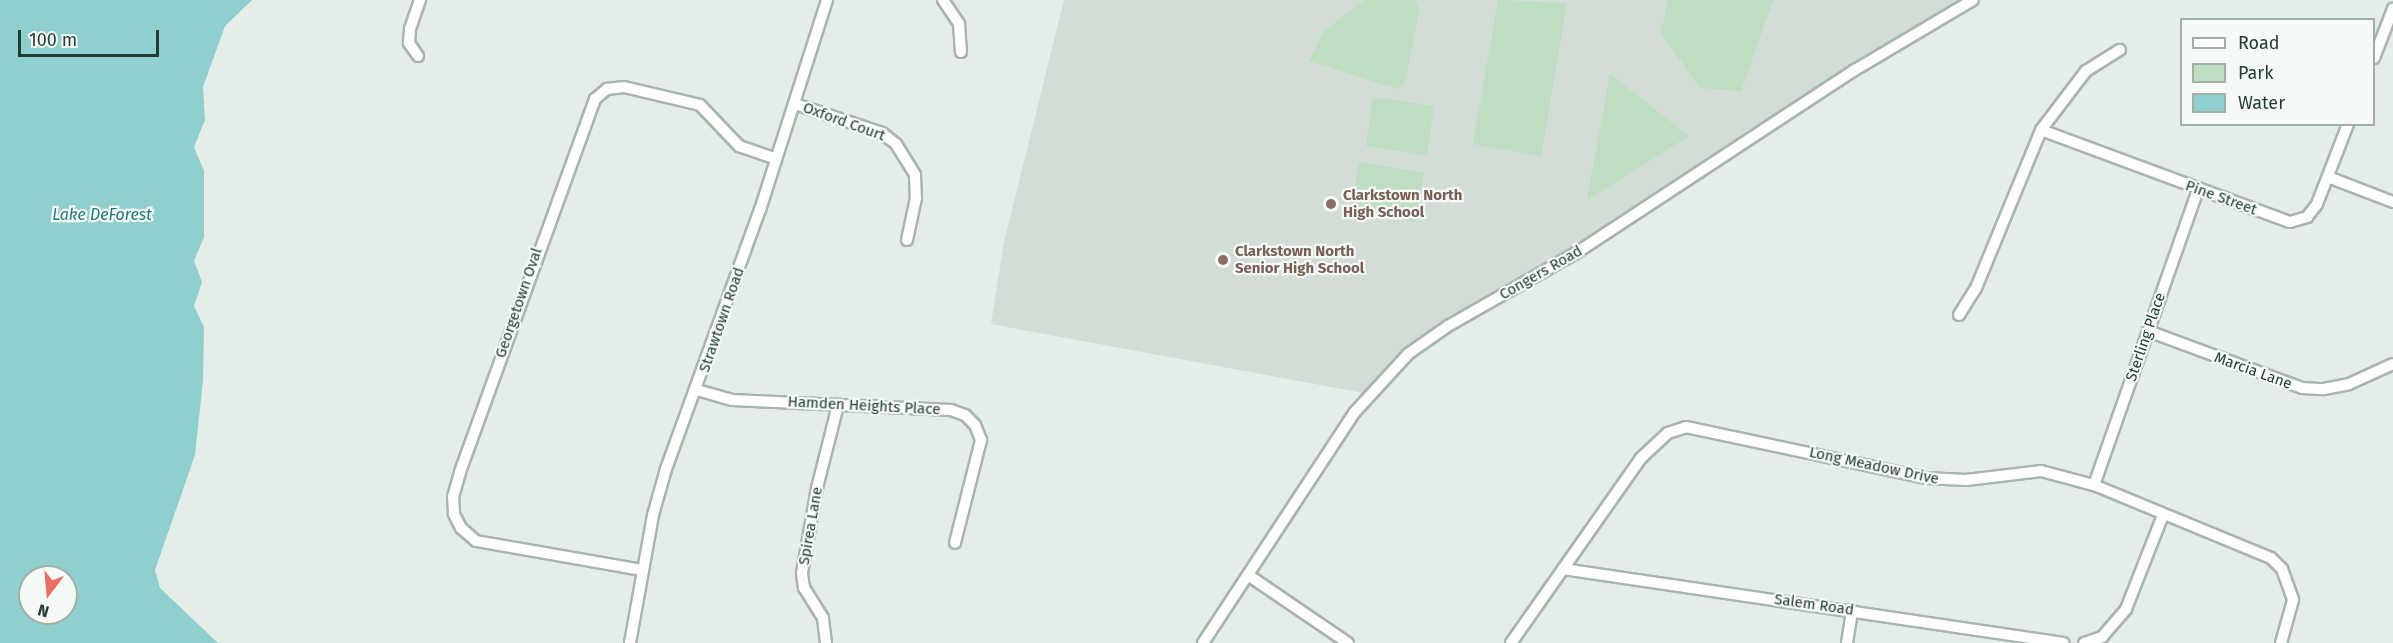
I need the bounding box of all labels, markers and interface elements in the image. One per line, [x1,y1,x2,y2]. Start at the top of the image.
scale bar [21,18,162,56]
legend [2180,18,2375,126]
text: 100 m [29,29,77,51]
text: Road [2238,32,2280,54]
text: Park [2238,62,2273,84]
text: Water [2238,92,2285,114]
street label: Oxford Court [800,99,888,145]
street label: Pine Street [2183,177,2259,219]
place label: Clarkstown North High School [1343,186,1462,221]
marker: Clarkstown North High School [1324,197,1338,211]
water label: Lake DeForest [52,205,152,225]
place label: Clarkstown North Senior High School [1235,242,1364,277]
street label: Congers Road [1496,242,1586,304]
street label: Georgetown Oval [492,246,546,360]
marker: Clarkstown North Senior High School [1216,253,1230,267]
street label: Strawtown Road [696,265,748,375]
street label: Sterling Place [2122,290,2170,384]
street label: Marcia Lane [2212,349,2294,393]
street label: Hamden Heights Place [787,393,941,419]
street label: Long Meadow Drive [1808,443,1940,489]
street label: Spirea Lane [795,485,827,567]
north arrow [18,565,78,625]
street label: Salem Road [1773,591,1855,619]
text: N [36,600,51,621]

